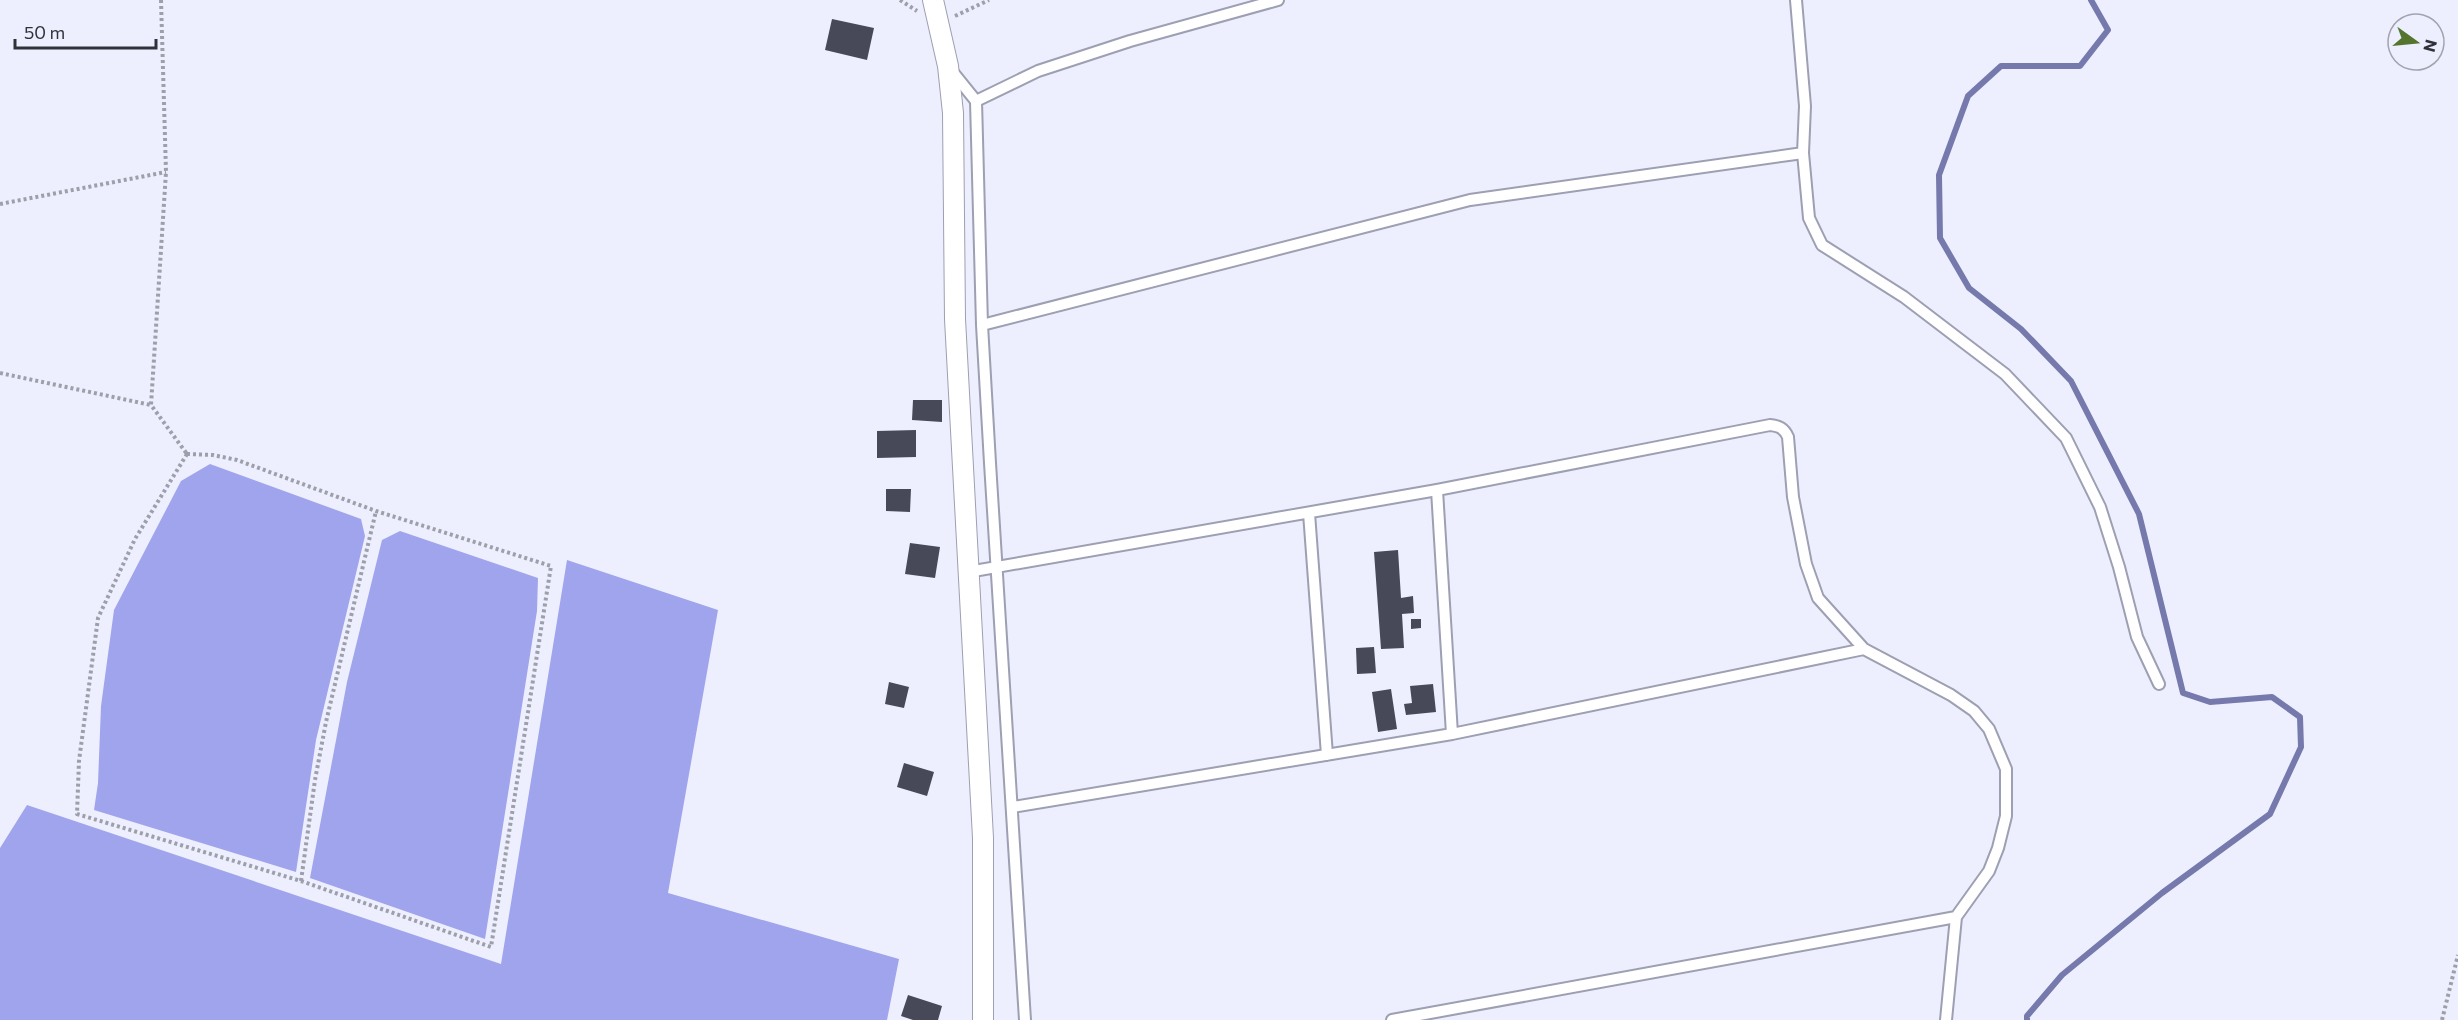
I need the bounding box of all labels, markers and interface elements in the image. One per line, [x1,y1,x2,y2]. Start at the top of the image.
scale bar [15,12,156,50]
north arrow [2386,12,2446,72]
text: 50 m [24,21,65,43]
text: N [2420,38,2442,54]

